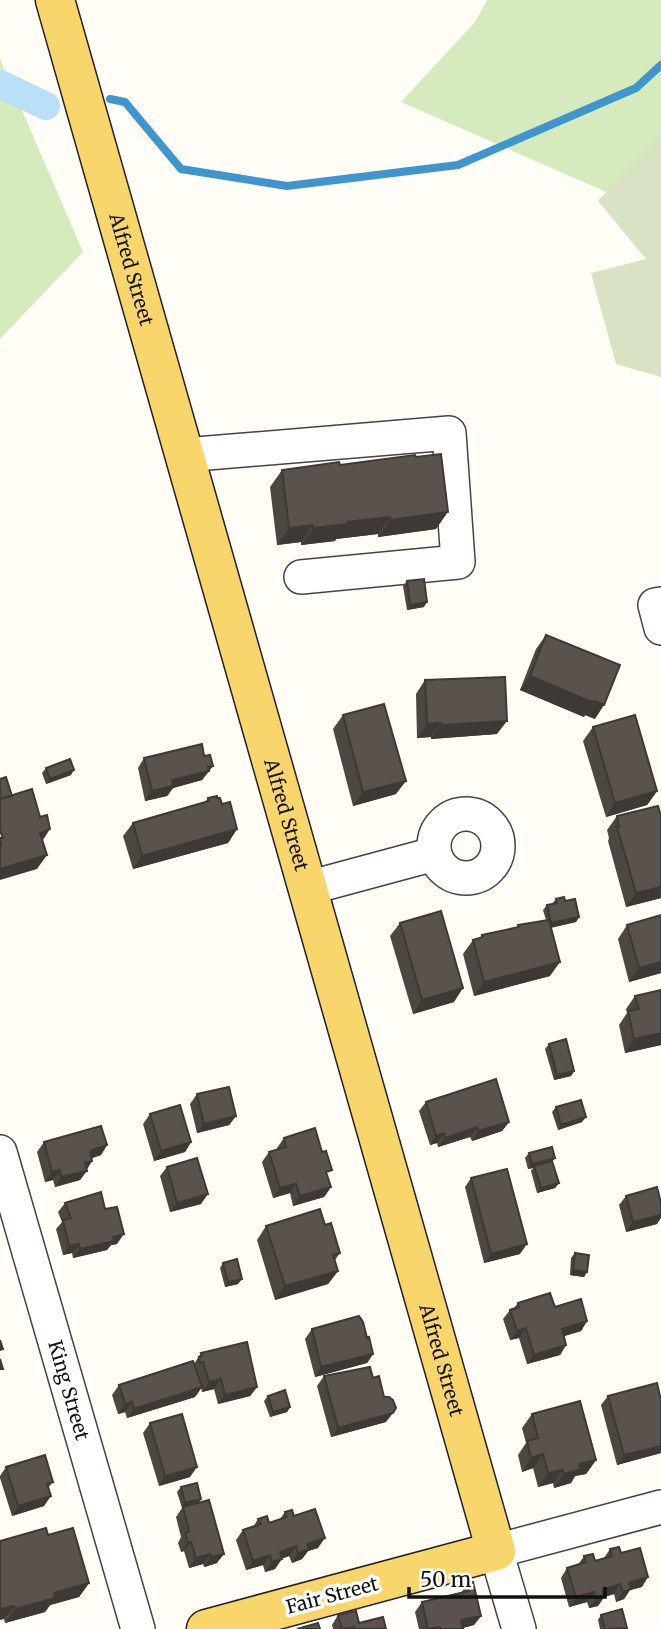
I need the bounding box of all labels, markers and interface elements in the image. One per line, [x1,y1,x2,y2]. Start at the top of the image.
street label: Alfred Street [104,209,159,329]
street label: Alfred Street [259,755,314,874]
street label: Alfred Street [414,1300,469,1420]
street label: King Street [43,1338,95,1443]
scale bar [409,1556,605,1600]
text: 50 m [420,1566,471,1593]
street label: Fair Street [283,1571,381,1619]

